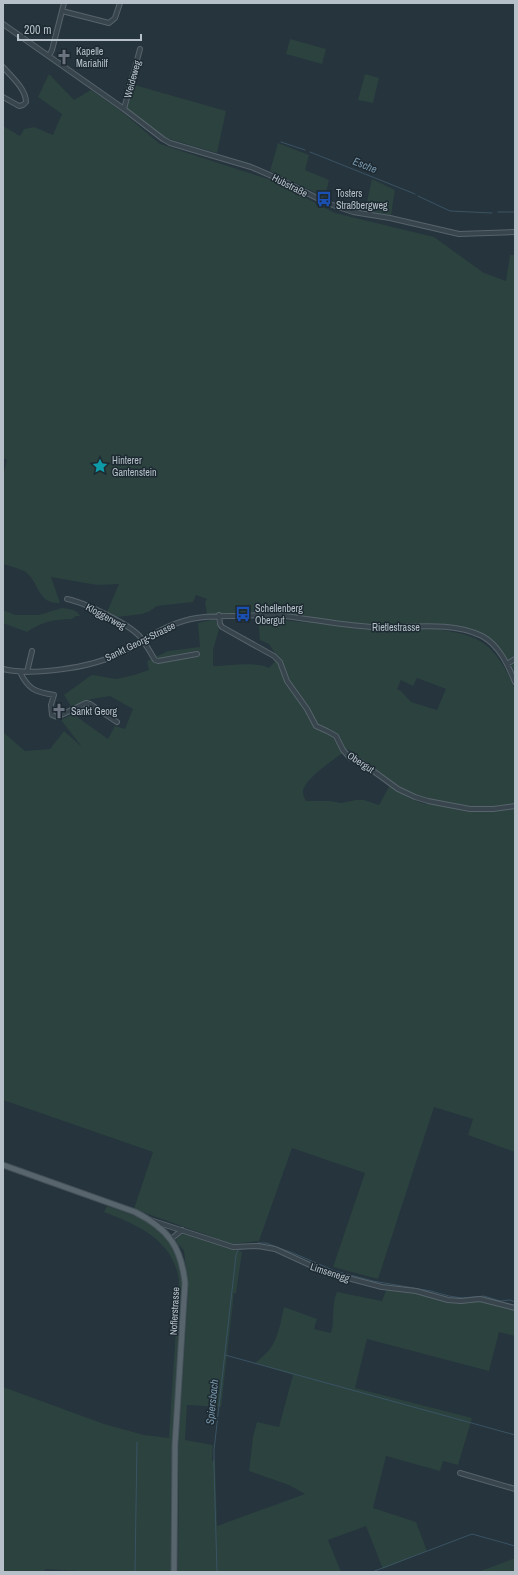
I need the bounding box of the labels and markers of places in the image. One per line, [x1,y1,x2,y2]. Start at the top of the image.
place label: Kapelle Mariahilf [76,45,109,70]
church icon: Kapelle Mariahilf [55,48,73,66]
place label: Tosters Straßbergweg [336,187,388,212]
bus stop icon: Tosters Straßbergweg [315,190,333,208]
place label: Hinterer Gantenstein [112,454,157,479]
place icon: Hinterer Gantenstein [91,457,109,475]
place label: Schellenberg Obergut [255,602,303,627]
bus stop icon: Schellenberg Obergut [234,605,252,623]
church icon: Sankt Georg [50,702,68,720]
place label: Sankt Georg [71,705,117,718]

